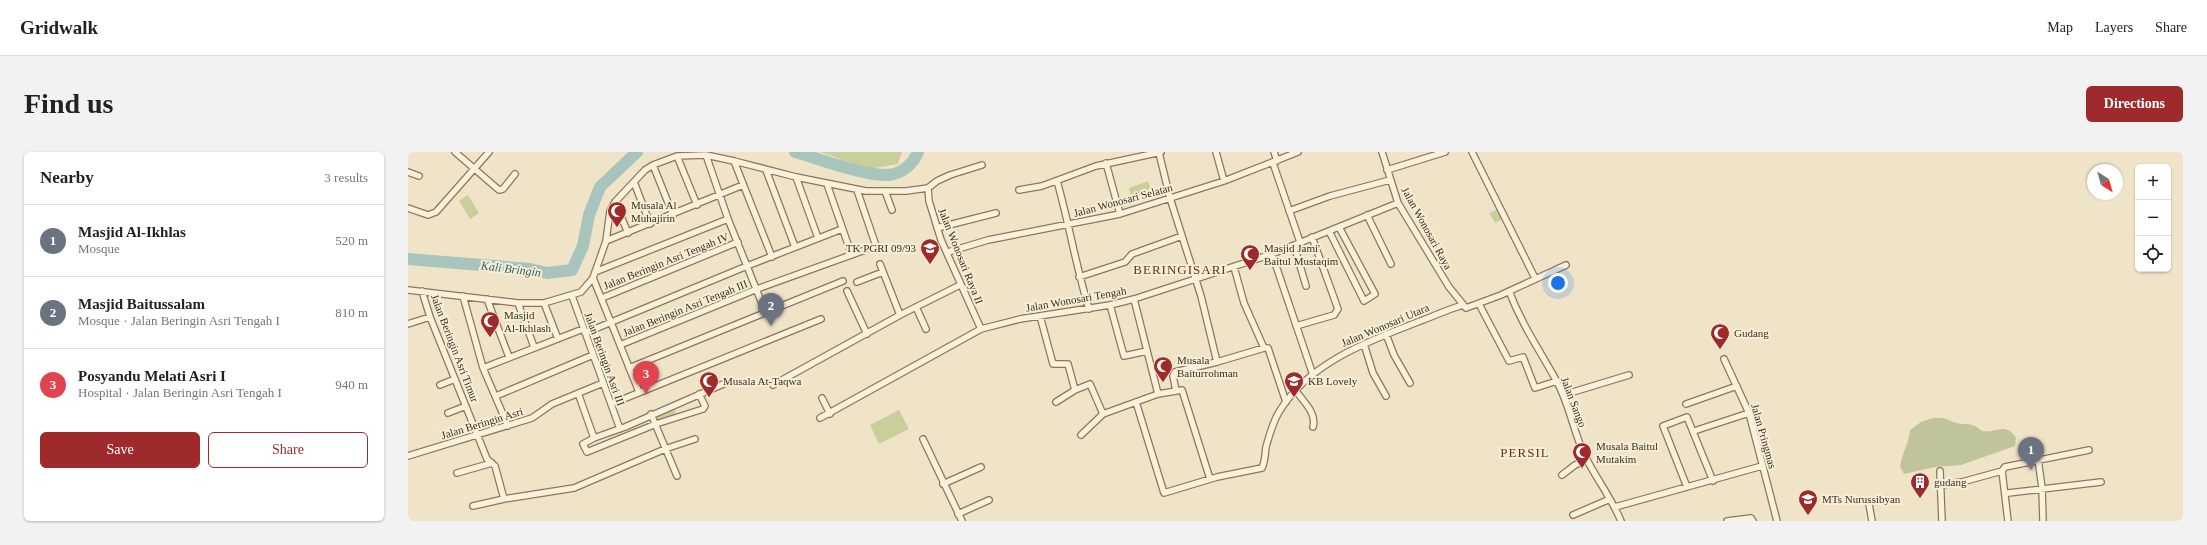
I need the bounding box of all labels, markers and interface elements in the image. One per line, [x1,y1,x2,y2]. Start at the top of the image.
text: Gridwalk [20,17,98,38]
text: Map [2047,20,2073,35]
text: Layers [2095,20,2133,35]
text: Share [2155,20,2187,35]
button: Directions [2086,86,2183,122]
text: Find us [24,88,114,119]
north arrow [2087,164,2123,200]
map controls [2135,164,2171,272]
button: + [2135,164,2171,200]
text: Nearby [40,168,94,187]
text: 3 results [324,170,368,185]
street label: Jalan Wonosari Selatan [1072,181,1174,219]
street label: Jalan Wonosari Raya [1399,185,1455,271]
place label: Musala Al Muhajirin [631,199,677,224]
mosque icon: Musala Al Muhajirin [606,200,628,228]
button: − [2135,200,2171,236]
street label: Jalan Wonosari Raya II [936,206,986,306]
text: Masjid Al-Ikhlas [78,224,186,240]
street label: Jalan Beringin Asri Tengah IV [602,230,730,292]
text: 1 [50,233,56,248]
text: 520 m [335,233,368,248]
button: locate [2135,236,2171,272]
school or university icon: TK PGRI 09/93 [919,237,941,265]
text: Mosque [78,241,120,256]
place label: TK PGRI 09/93 [846,242,916,254]
place label: Masjid Jami' Baitul Mustaqim [1264,242,1339,267]
mosque icon: Masjid Jami' Baitul Mustaqim [1239,243,1261,271]
water label: Kali Bringin [479,258,542,280]
district label: BERINGISARI [1133,262,1227,277]
your location [1548,273,1568,293]
street label: Jalan Beringin Asri Tengah III [621,277,749,339]
street label: Jalan Wonosari Tengah [1025,284,1128,314]
street label: Jalan Beringin Asri Timur [429,292,481,404]
pin: 2 [758,293,784,326]
text: Masjid Baitussalam [78,296,205,312]
street label: Jalan Wonosari Utara [1339,301,1431,349]
text: 2 [50,305,56,320]
text: 810 m [335,305,368,320]
place label: Masjid Al-Ikhlash [504,309,552,334]
mosque icon: Masjid Al-Ikhlash [479,310,501,338]
street label: Jalan Beringin Asri III [582,311,628,408]
text: Mosque · Jalan Beringin Asri Tengah I [78,313,280,328]
mosque icon: Gudang [1709,322,1731,350]
place label: Gudang [1734,327,1769,339]
place label: Musala Baiturrohman [1177,354,1239,379]
mosque icon: Musala Baiturrohman [1152,355,1174,383]
pin: 3 [633,361,659,394]
text: Posyandu Melati Asri I [78,368,226,384]
mosque icon: Musala At-Taqwa [698,370,720,398]
school or university icon: KB Lovely [1283,370,1305,398]
place label: Musala At-Taqwa [723,375,801,387]
place label: KB Lovely [1308,375,1358,387]
street label: Jalan Sango [1559,375,1589,429]
text: 3 [50,377,56,392]
text: 940 m [335,377,368,392]
text: Hospital · Jalan Beringin Asri Tengah I [78,385,282,400]
street label: Jalan Pringmas [1749,402,1779,470]
street label: Jalan Beringin Asri [440,405,524,441]
button: Save [40,432,200,468]
button: Share [208,432,368,468]
pin: 1 [2018,437,2044,470]
place label: Musala Baitul Mutakim [1596,440,1658,465]
mosque icon: Musala Baitul Mutakim [1571,441,1593,469]
district label: PERSIL [1500,445,1550,460]
building icon: gudang [1909,471,1931,499]
place label: gudang [1934,476,1967,488]
school or university icon: MTs Nurussibyan [1797,488,1819,516]
place label: MTs Nurussibyan [1822,493,1901,505]

